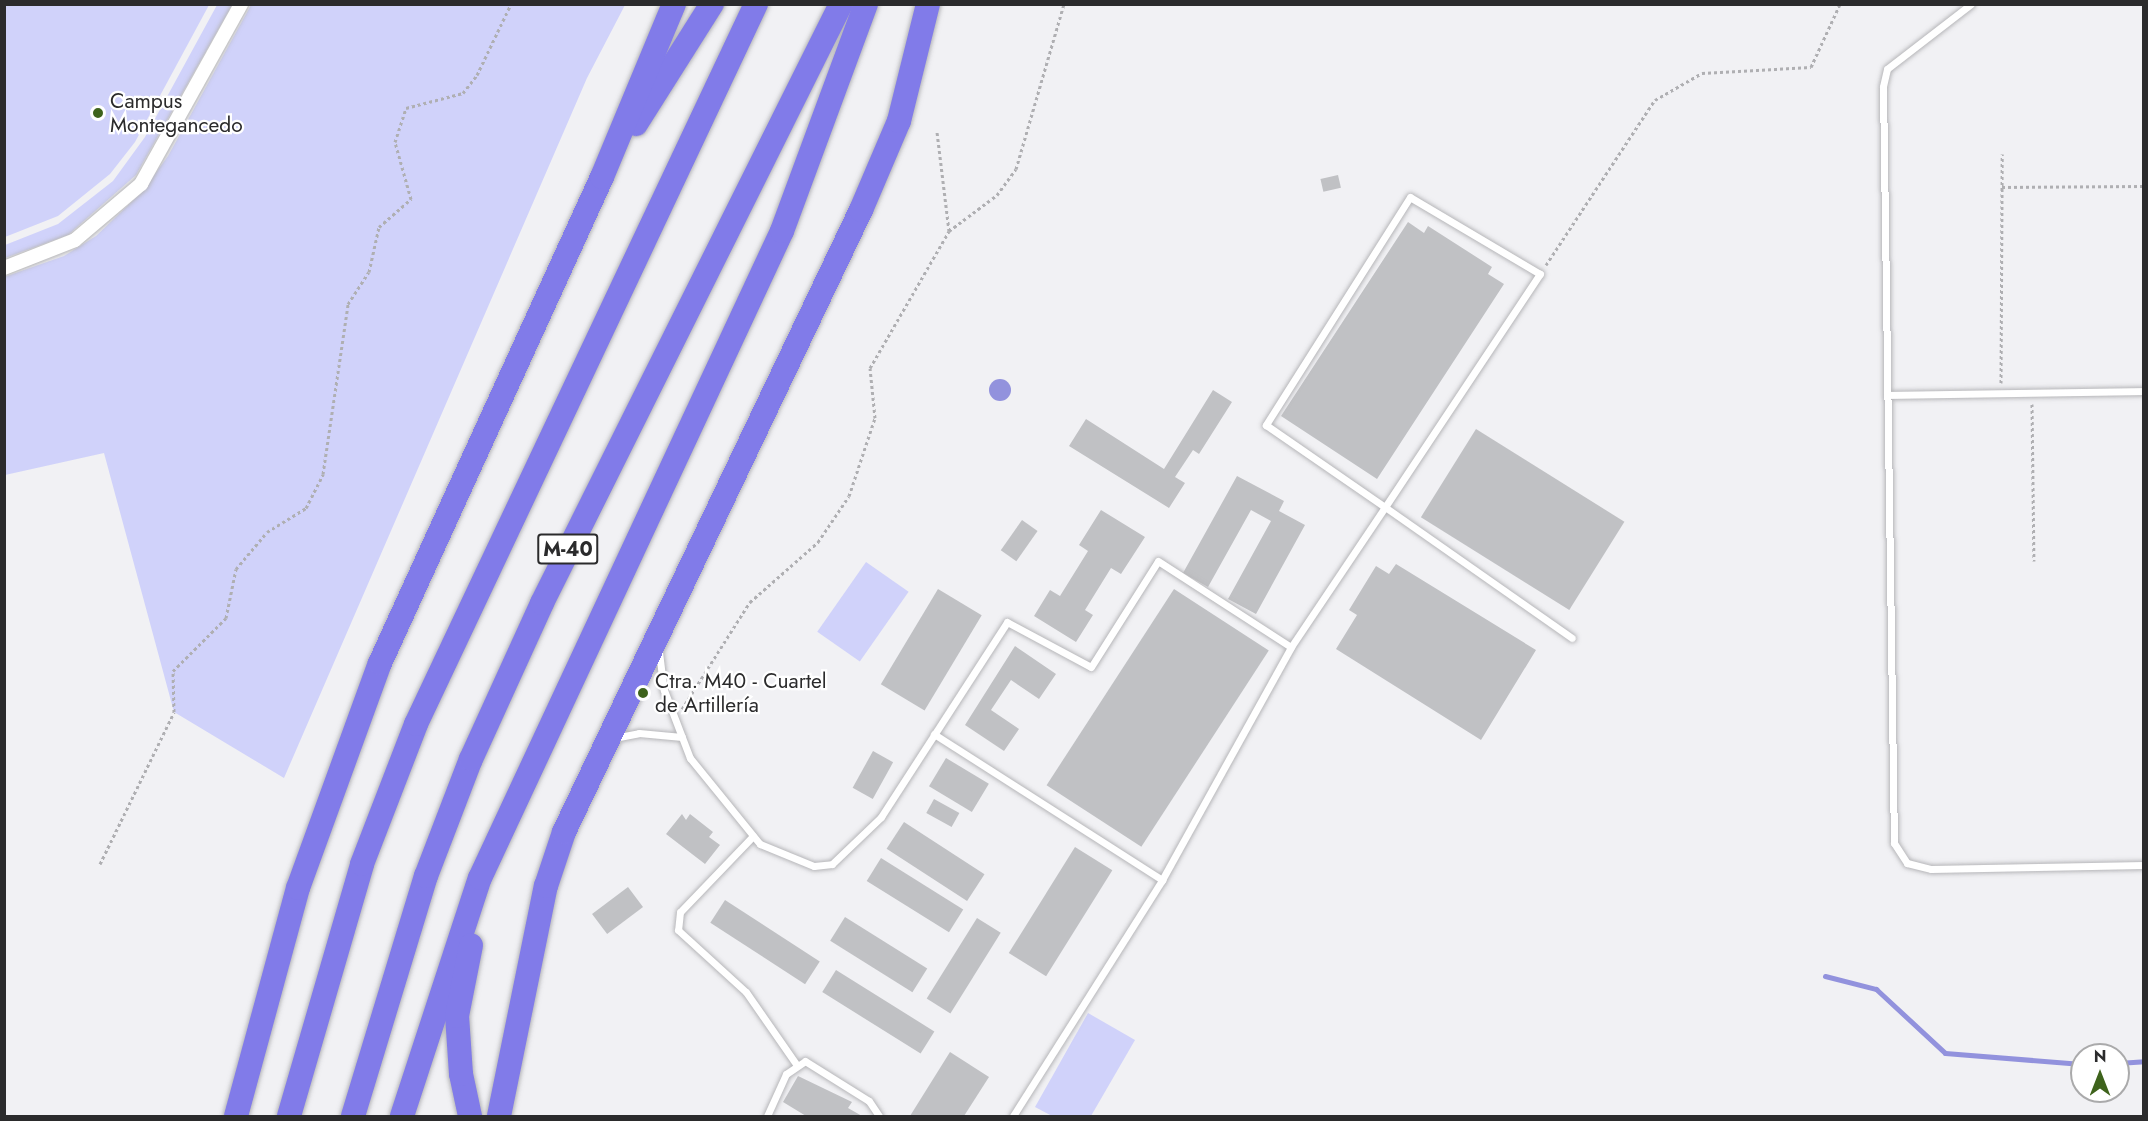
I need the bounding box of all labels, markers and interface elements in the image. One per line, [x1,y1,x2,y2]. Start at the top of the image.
place label: Campus Montegancedo [110,88,243,138]
marker: Campus Montegancedo [91,106,105,120]
road number: M-40 [536,532,600,566]
place label: Ctra. M40 - Cuartel de Artillería [655,668,827,718]
marker: Ctra. M40 - Cuartel de Artillería [636,686,650,700]
north arrow [2070,1043,2130,1103]
text: N [2094,1045,2106,1068]

